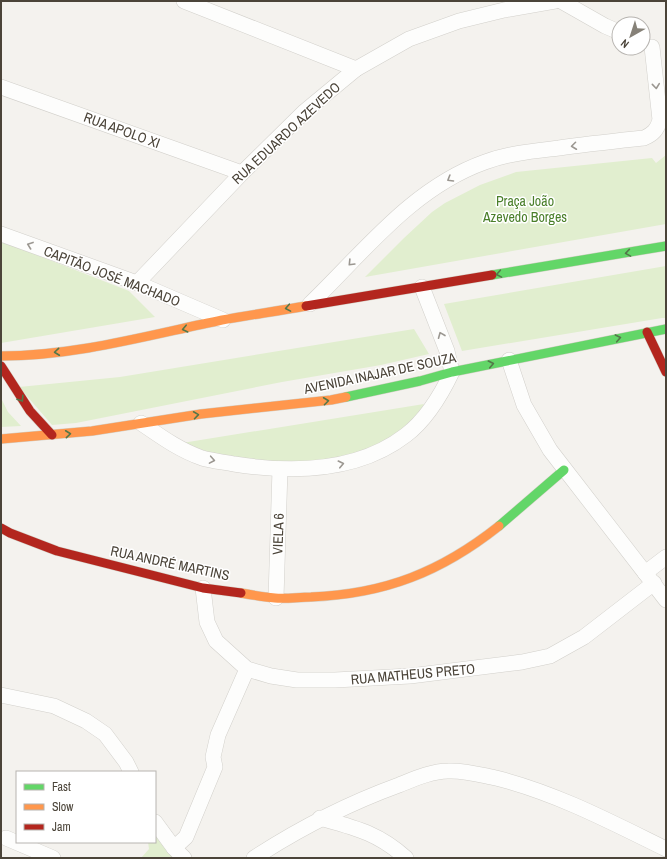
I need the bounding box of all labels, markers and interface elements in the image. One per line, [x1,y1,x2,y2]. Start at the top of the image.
north arrow [611,16,651,56]
text: N [618,36,632,51]
street label: RUA EDUARDO AZEVEDO [228,78,344,188]
one-way arrow [652,83,661,89]
street label: RUA APOLO XI [81,108,163,152]
one-way arrow [571,141,577,150]
one-way arrow [447,174,454,181]
park label: Praça João Azevedo Borges [482,192,567,226]
one-way arrow [27,241,34,249]
street label: CAPITÃO JOSÉ MACHADO [41,242,183,310]
one-way arrow [624,248,631,257]
one-way arrow [349,258,356,266]
one-way arrow [496,270,502,278]
one-way arrow [285,303,291,312]
one-way arrow [182,324,188,332]
one-way arrow [437,332,445,339]
one-way arrow [615,335,621,343]
one-way arrow [54,347,60,356]
street label: AVENIDA INAJAR DE SOUZA [301,348,458,398]
one-way arrow [487,361,494,369]
one-way arrow [17,395,24,402]
one-way arrow [322,396,329,405]
one-way arrow [193,411,199,420]
one-way arrow [65,430,71,439]
one-way arrow [209,455,215,464]
one-way arrow [338,460,344,468]
street label: VIELA 6 [268,513,288,555]
street label: RUA ANDRÉ MARTINS [109,542,231,584]
street label: RUA MATHEUS PRETO [350,660,476,688]
legend [16,771,156,843]
text: Fast [52,779,71,795]
text: Slow [52,799,74,815]
text: Jam [52,819,71,835]

